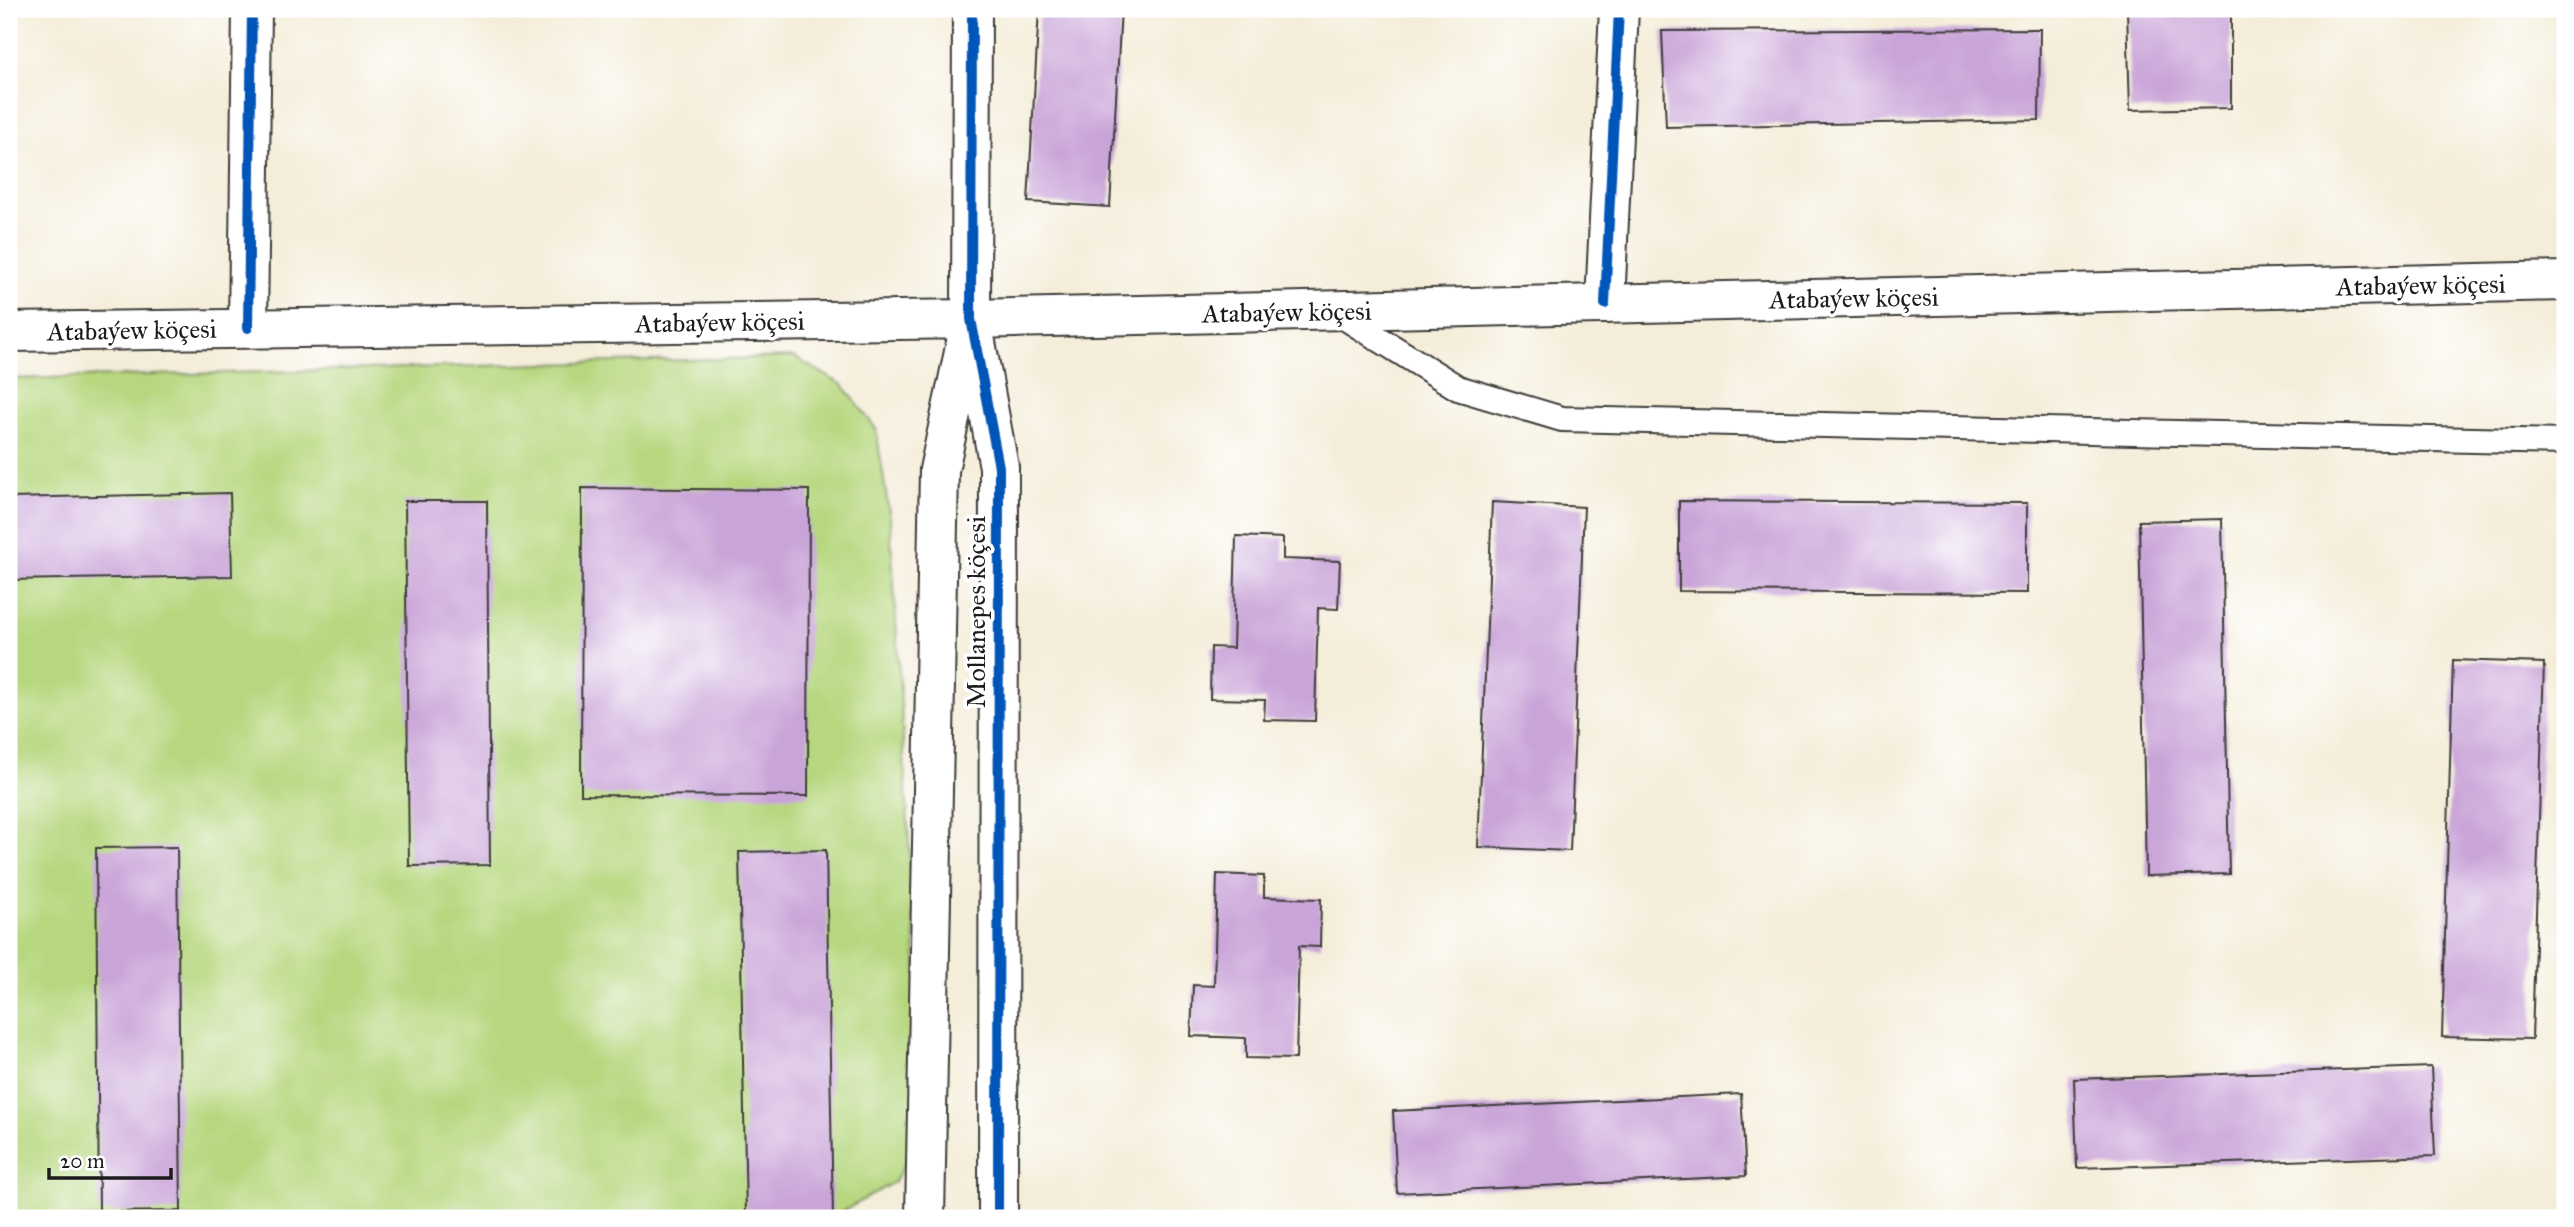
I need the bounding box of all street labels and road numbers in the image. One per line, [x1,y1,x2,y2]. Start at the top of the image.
street label: Atabaýew köçesi [2335,268,2506,302]
street label: Atabaýew köçesi [1768,281,1939,315]
street label: Atabaýew köçesi [1201,295,1372,329]
street label: Atabaýew köçesi [634,305,805,339]
street label: Atabaýew köçesi [46,313,217,347]
street label: Mollanepes köçesi [960,516,992,708]

